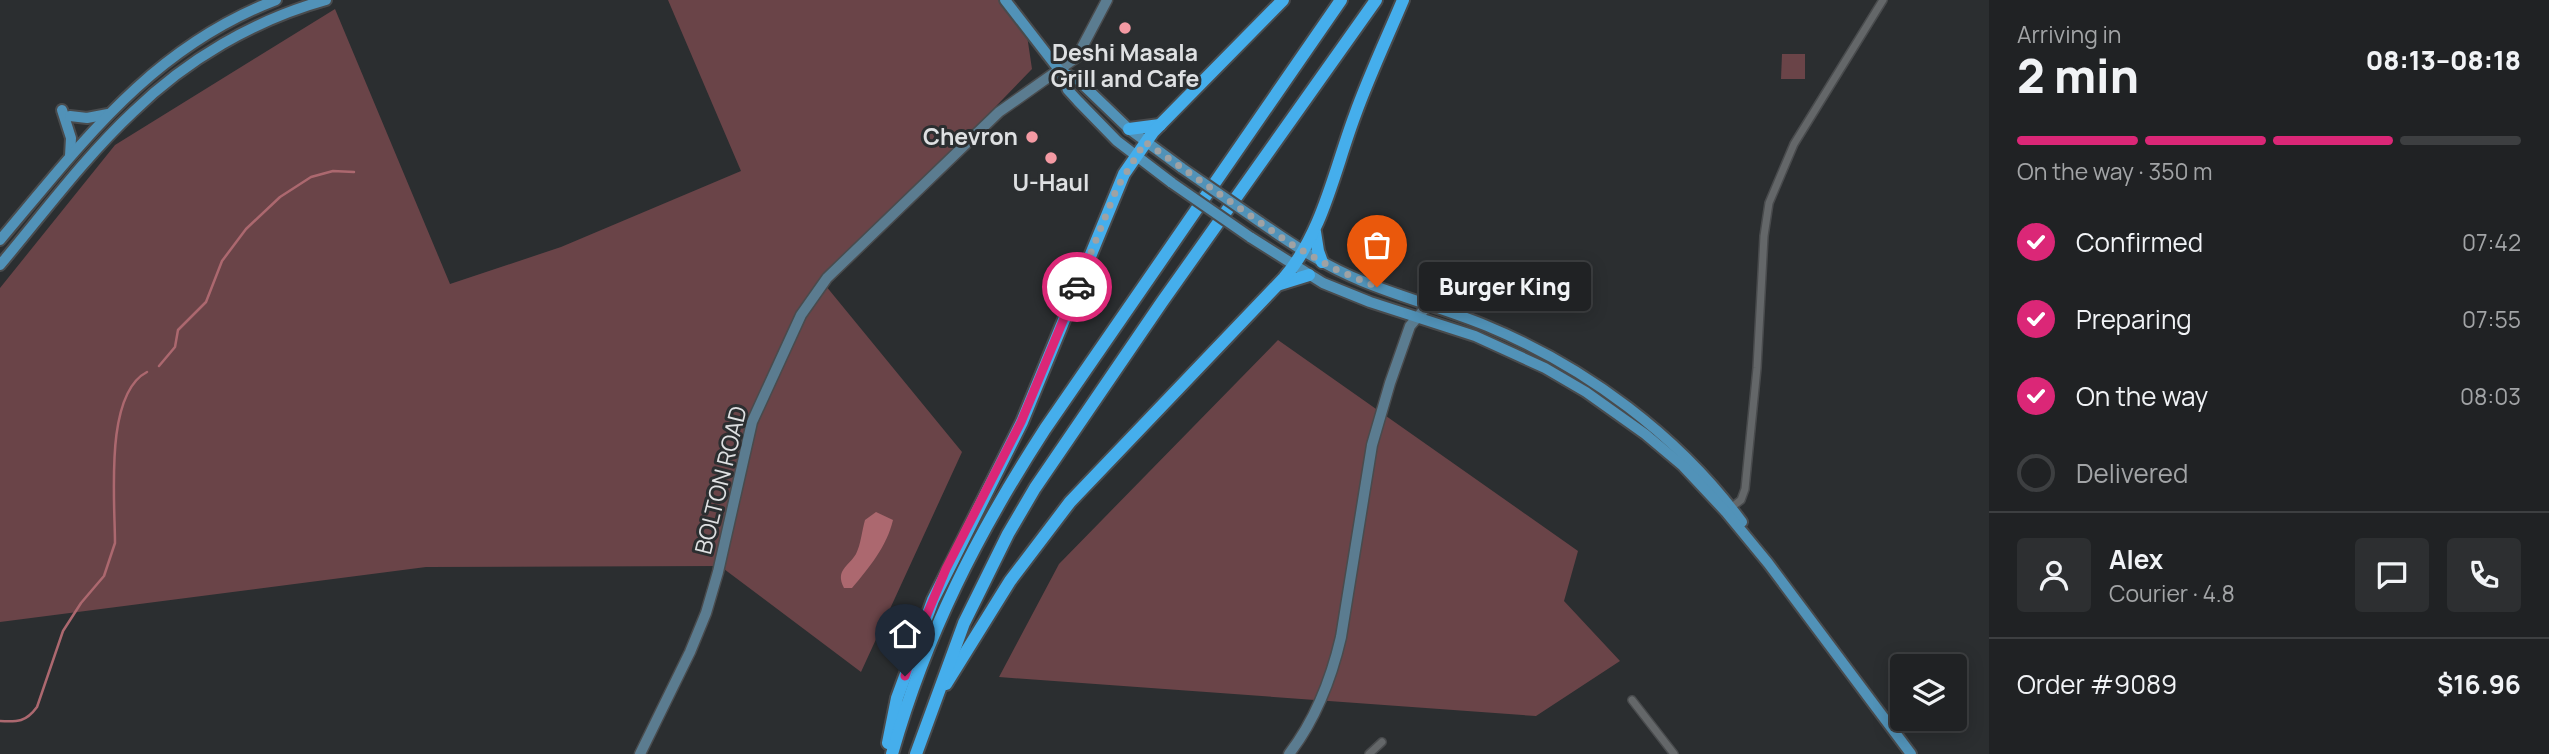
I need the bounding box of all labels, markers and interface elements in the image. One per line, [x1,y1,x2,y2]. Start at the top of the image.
text: Arriving in [2017,18,2122,50]
marker: Deshi Masala Grill and Cafe [1117,20,1133,36]
place label: Deshi Masala Grill and Cafe [1051,36,1199,94]
text: 08:13–08:18 [2366,42,2521,78]
text: 2 min [2017,44,2139,107]
place label: Chevron [923,120,1018,152]
marker: Chevron [1024,129,1040,145]
marker: U-Haul [1043,150,1059,166]
text: On the way · 350 m [2017,155,2213,187]
place label: U-Haul [1013,166,1089,198]
pin [1347,215,1407,287]
icon: check [2017,223,2055,261]
text: Confirmed [2076,224,2203,260]
icon: bag [1358,226,1396,264]
text: 07:42 [2462,226,2521,258]
courier [1042,252,1112,322]
callout: Burger King [1419,262,1590,312]
icon: car [1058,268,1096,306]
text: Burger King [1439,270,1571,302]
icon: check [2017,300,2055,338]
text: Preparing [2076,301,2192,337]
text: 07:55 [2462,303,2521,335]
icon: check [2017,377,2055,415]
text: On the way [2076,378,2208,414]
text: 08:03 [2460,380,2521,412]
street label: BOLTON ROAD [686,402,754,557]
text: Delivered [2076,455,2188,491]
button: person [2017,538,2091,612]
button: chat [2355,538,2429,612]
button: phone [2447,538,2521,612]
text: Alex [2109,541,2163,577]
text: Courier · 4.8 [2109,577,2235,609]
pin [875,604,935,676]
icon: home [886,615,924,653]
map controls [1890,654,1967,731]
button: layers [1890,654,1967,731]
text: Order #9089 [2017,666,2177,702]
text: $16.96 [2437,666,2521,702]

